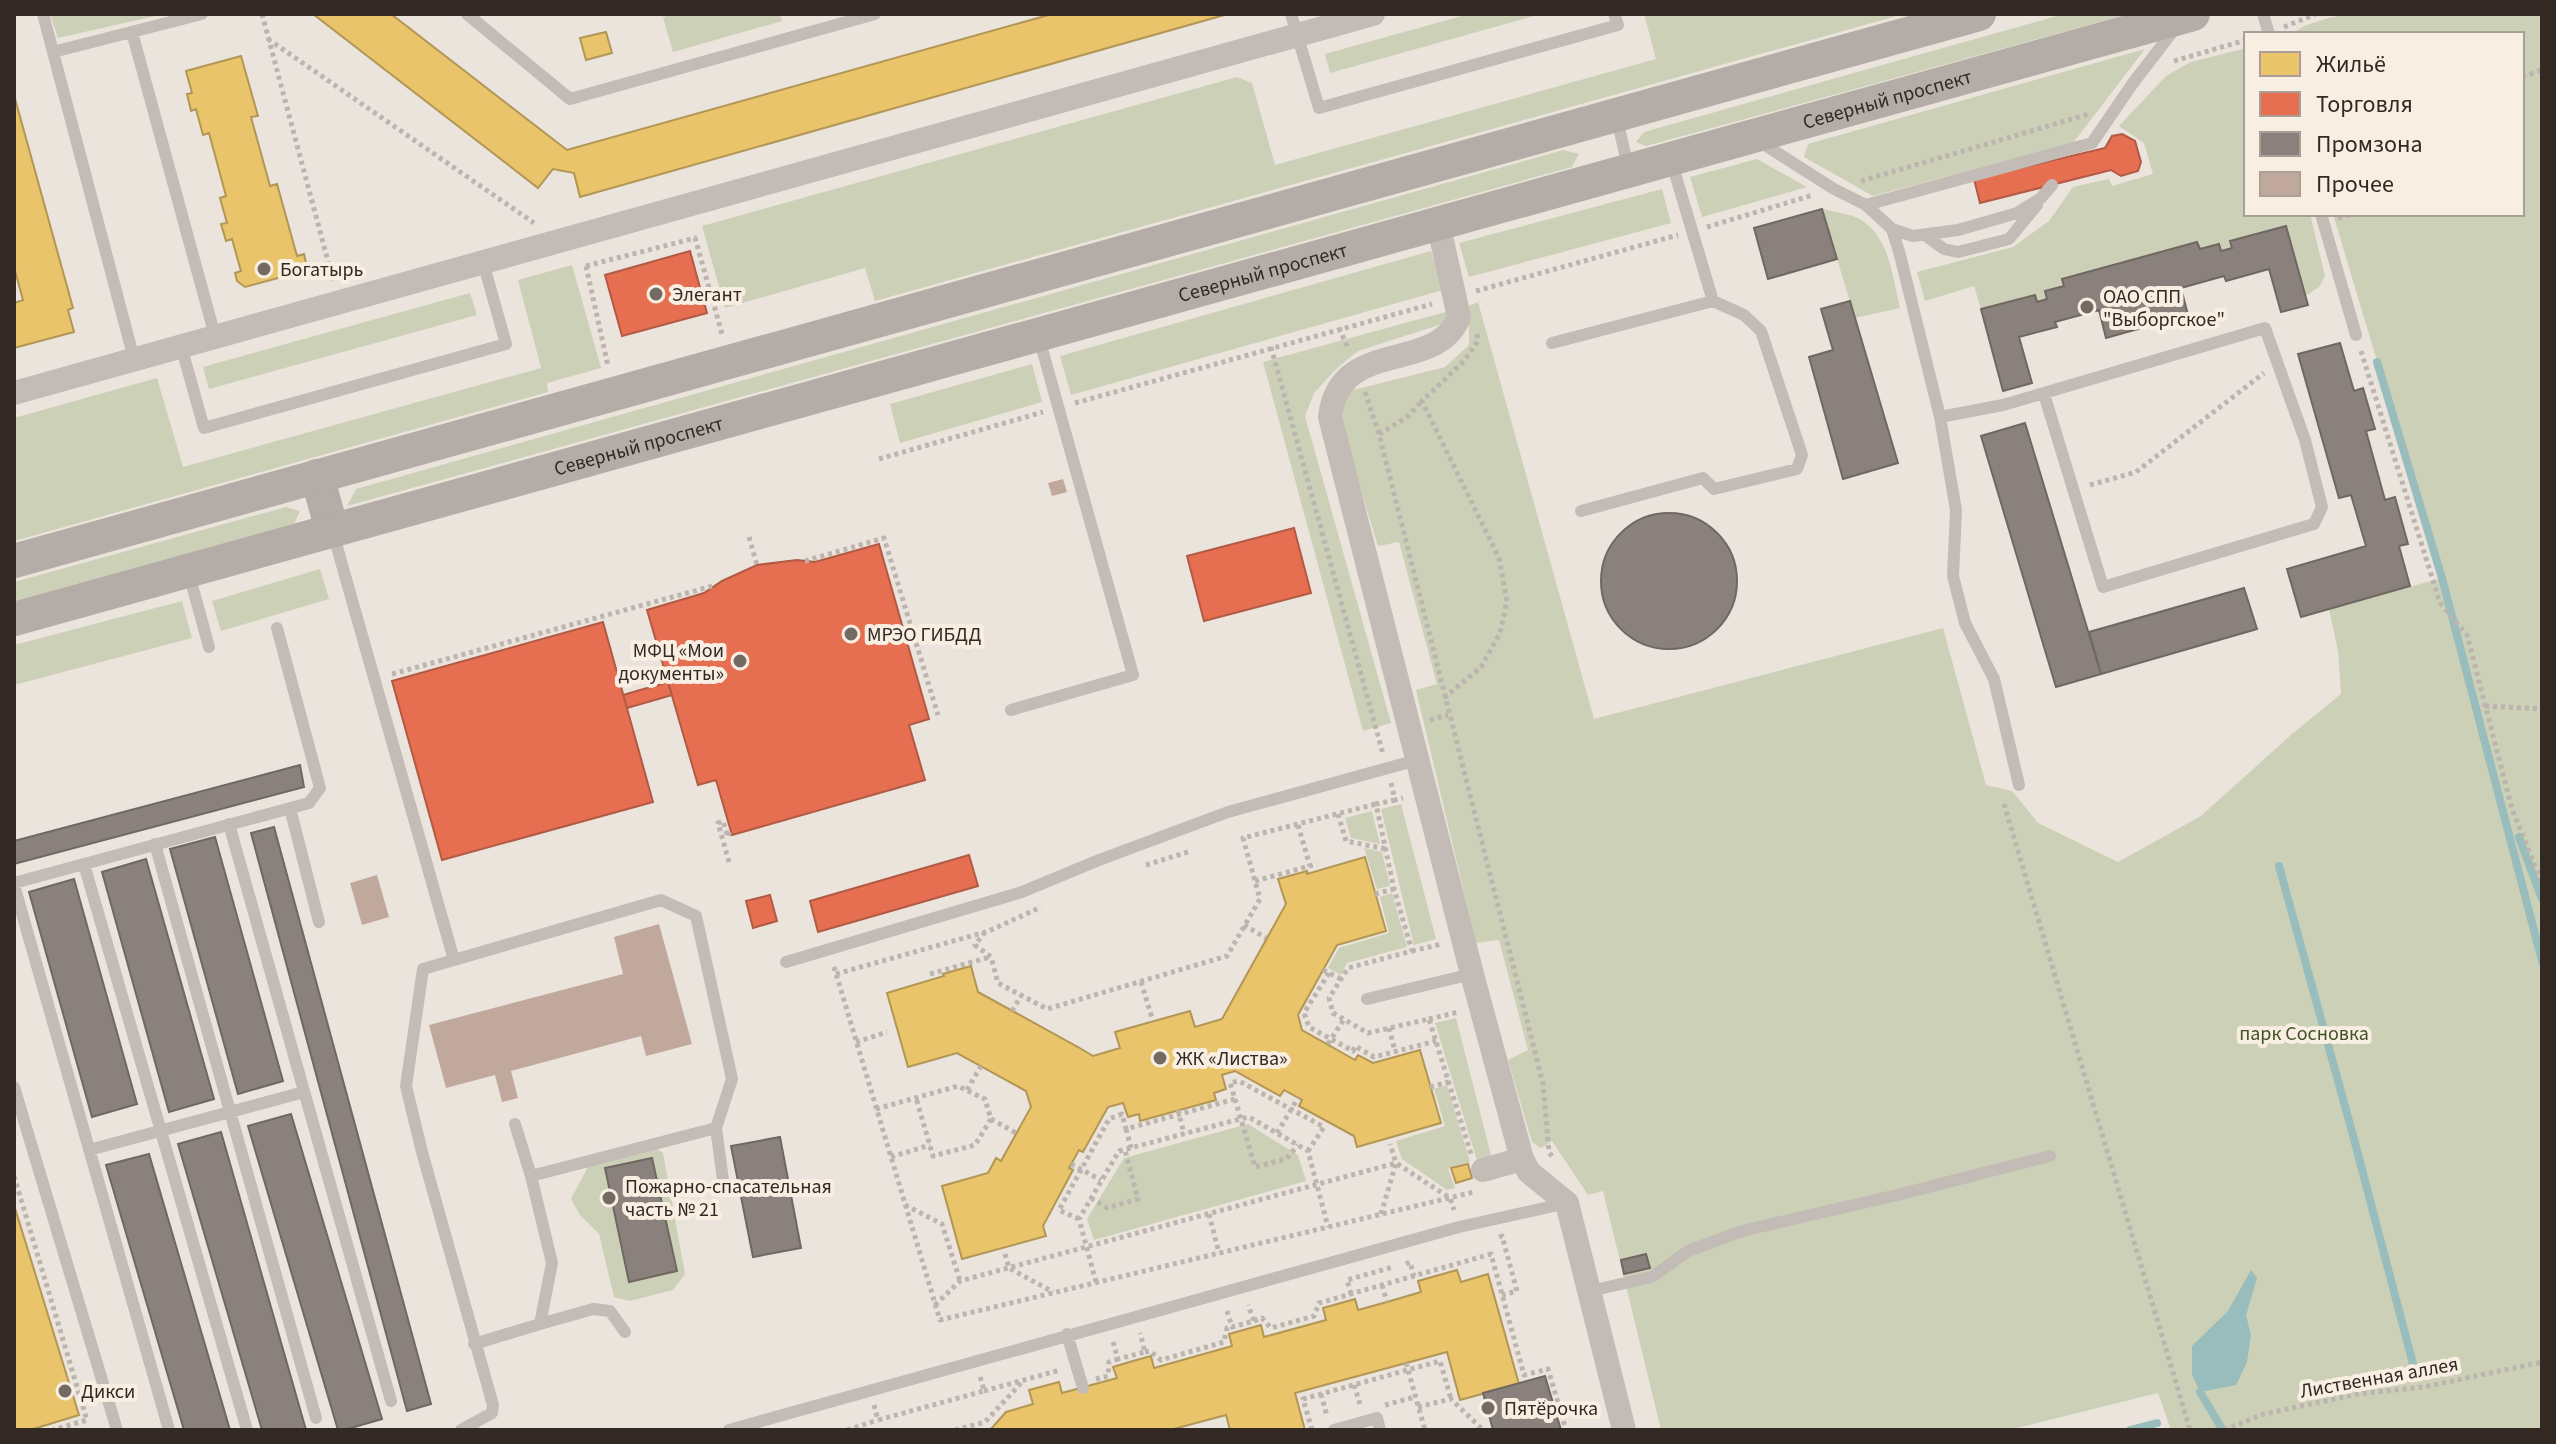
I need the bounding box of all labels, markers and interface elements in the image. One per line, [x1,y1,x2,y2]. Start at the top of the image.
legend [2244,32,2524,216]
text: Жильё [2316,47,2386,82]
street label: Северный проспект [1800,63,1975,137]
text: Торговля [2316,87,2413,122]
text: Промзона [2316,127,2423,162]
text: Прочее [2316,167,2394,202]
street label: Северный проспект [1175,236,1351,310]
place label: Богатырь [280,256,363,284]
marker: Богатырь [255,260,273,278]
place label: Элегант [672,281,742,309]
place label: ОАО СПП "Выборгское" [2103,283,2225,334]
marker: Элегант [647,285,665,303]
marker: ОАО СПП "Выборгское" [2078,298,2096,316]
street label: Северный проспект [551,410,726,483]
place label: МРЭО ГИБДД [867,621,981,649]
marker: МРЭО ГИБДД [842,625,860,643]
place label: МФЦ «Мои документы» [618,637,724,688]
marker: МФЦ «Мои документы» [731,652,749,670]
park label: парк Сосновка [2239,1020,2369,1048]
place label: ЖК «Листва» [1176,1045,1288,1073]
marker: ЖК «Листва» [1151,1049,1169,1067]
place label: Пожарно-спасательная часть № 21 [625,1173,832,1224]
marker: Пожарно-спасательная часть № 21 [600,1189,618,1207]
street label: Лиственная аллея [2298,1350,2461,1406]
place label: Дикси [81,1378,135,1406]
marker: Дикси [56,1382,74,1400]
place label: Пятёрочка [1504,1395,1598,1423]
marker: Пятёрочка [1479,1399,1497,1417]

